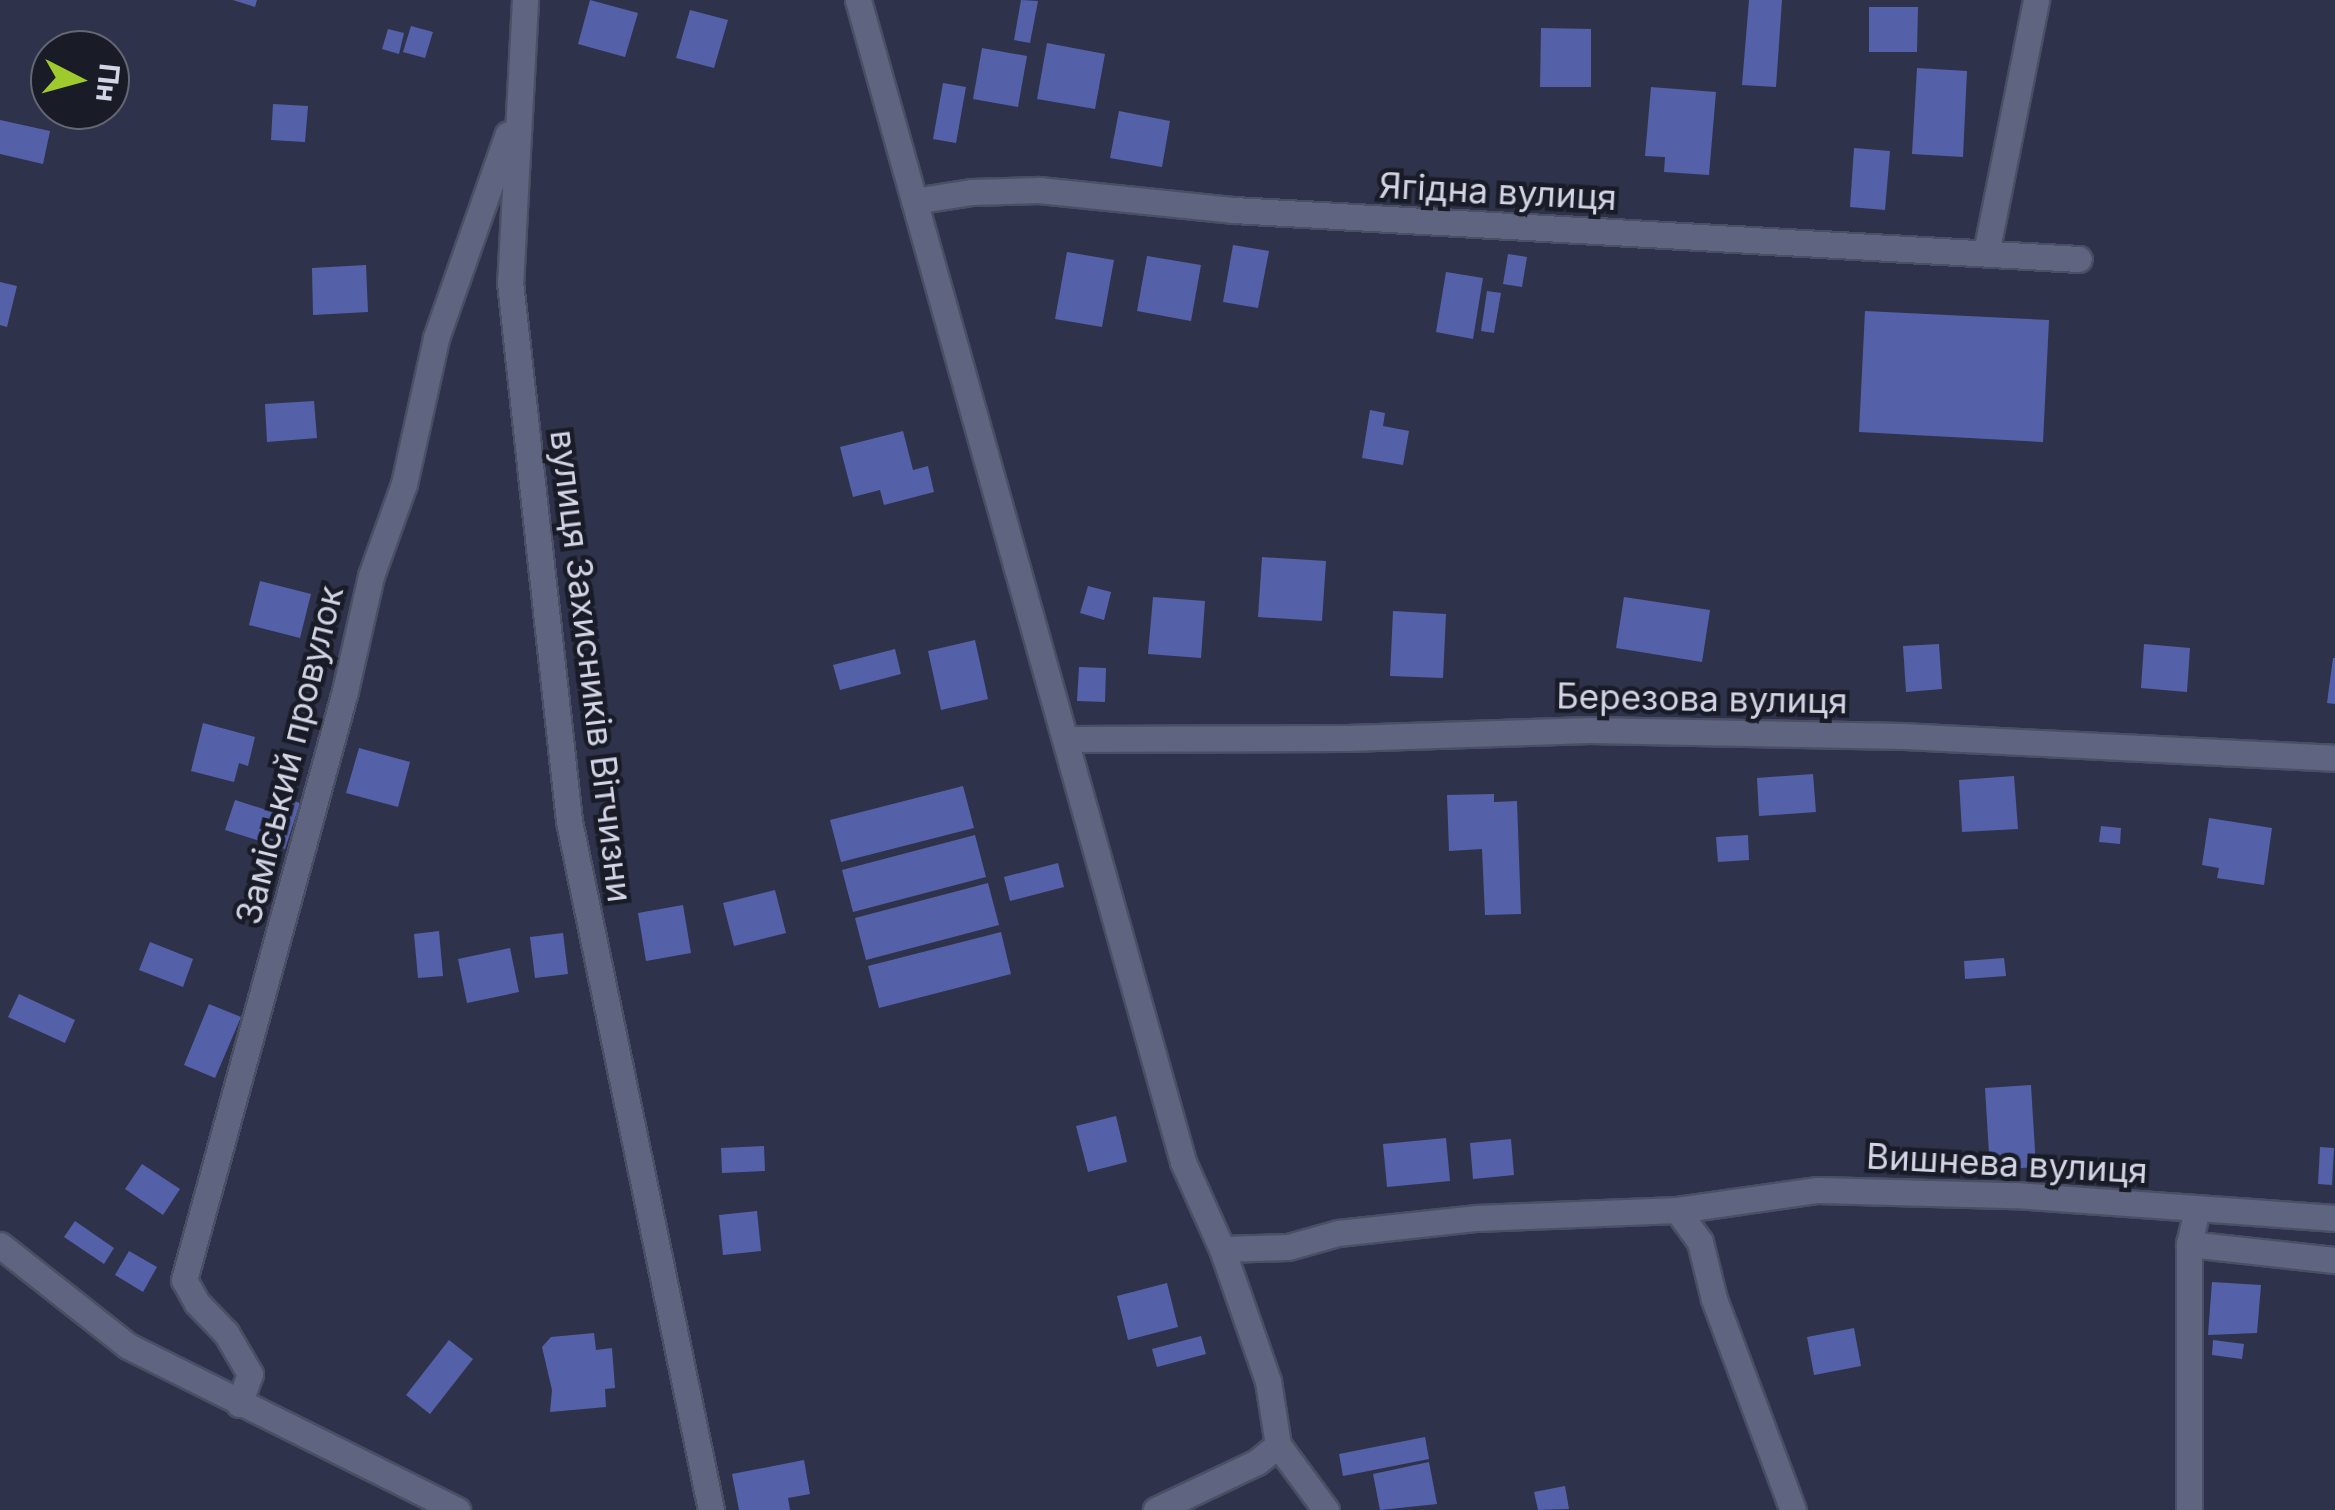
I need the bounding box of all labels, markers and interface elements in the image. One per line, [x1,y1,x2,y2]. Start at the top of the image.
north arrow [30,30,130,130]
text: Пн [89,62,127,104]
street label: Ягідна вулиця [1378,164,1618,218]
street label: вулиця Захисників Вітчизни [542,427,642,905]
street label: Заміський провулок [227,581,351,929]
street label: Березова вулиця [1556,674,1848,722]
street label: Вишнева вулиця [1865,1135,2149,1191]

